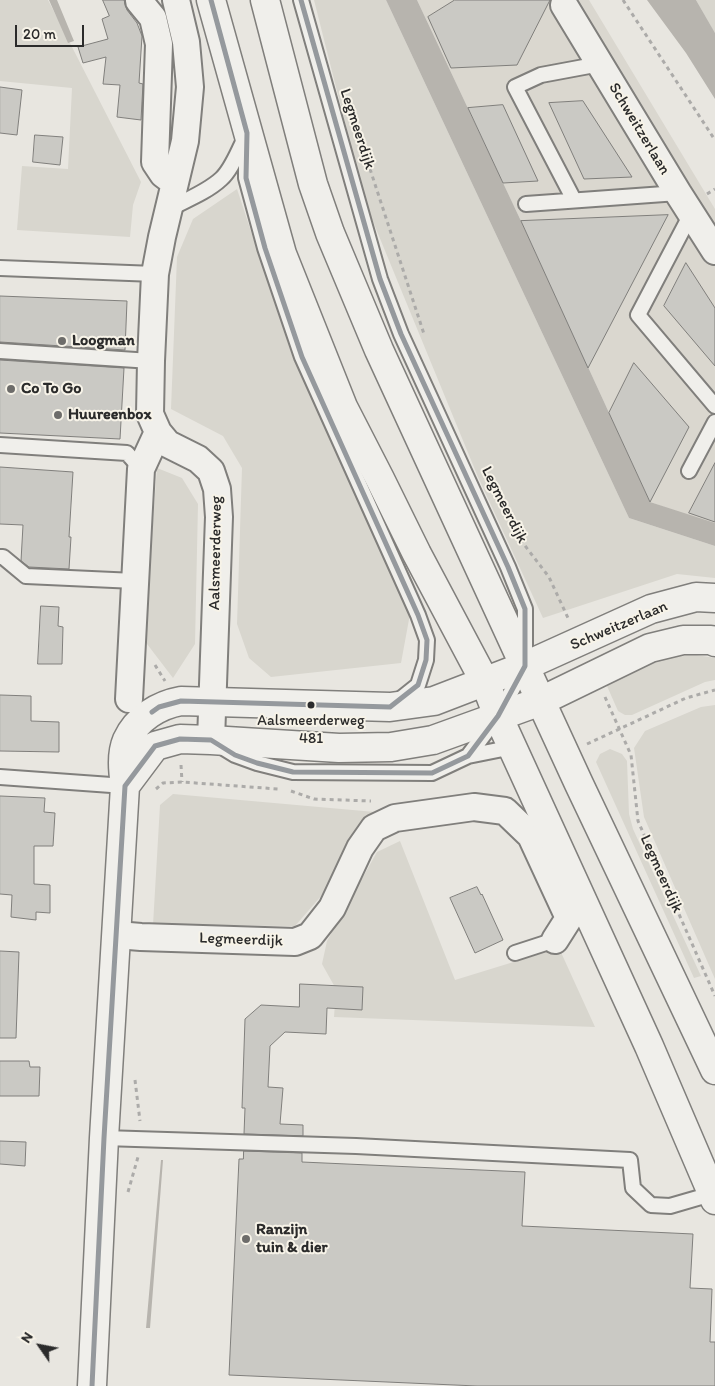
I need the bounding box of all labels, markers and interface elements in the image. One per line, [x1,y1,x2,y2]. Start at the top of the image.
scale bar [18,15,86,47]
text: 20 m [23,25,56,43]
street label: Schweitzerlaan [604,80,674,178]
street label: Legmeerdijk [335,86,379,172]
place label: Loogman [72,331,135,351]
marker: Loogman [56,335,68,347]
place label: Co To Go [21,379,81,399]
marker: Co To Go [5,383,17,395]
place label: Huureenbox [68,405,151,425]
marker: Huureenbox [52,409,64,421]
street label: Legmeerdijk [476,463,532,547]
street label: Aalsmeerderweg [205,496,227,610]
street label: Schweitzerlaan [567,597,671,655]
marker: Aalsmeerderweg 481 [306,700,316,710]
place label: Aalsmeerderweg 481 [257,712,365,747]
street label: Legmeerdijk [635,832,687,916]
street label: Legmeerdijk [199,929,283,951]
place label: Ranzijn tuin & dier [256,1220,328,1258]
marker: Ranzijn tuin & dier [240,1233,252,1245]
north arrow [15,1321,65,1371]
text: N [17,1329,37,1346]

